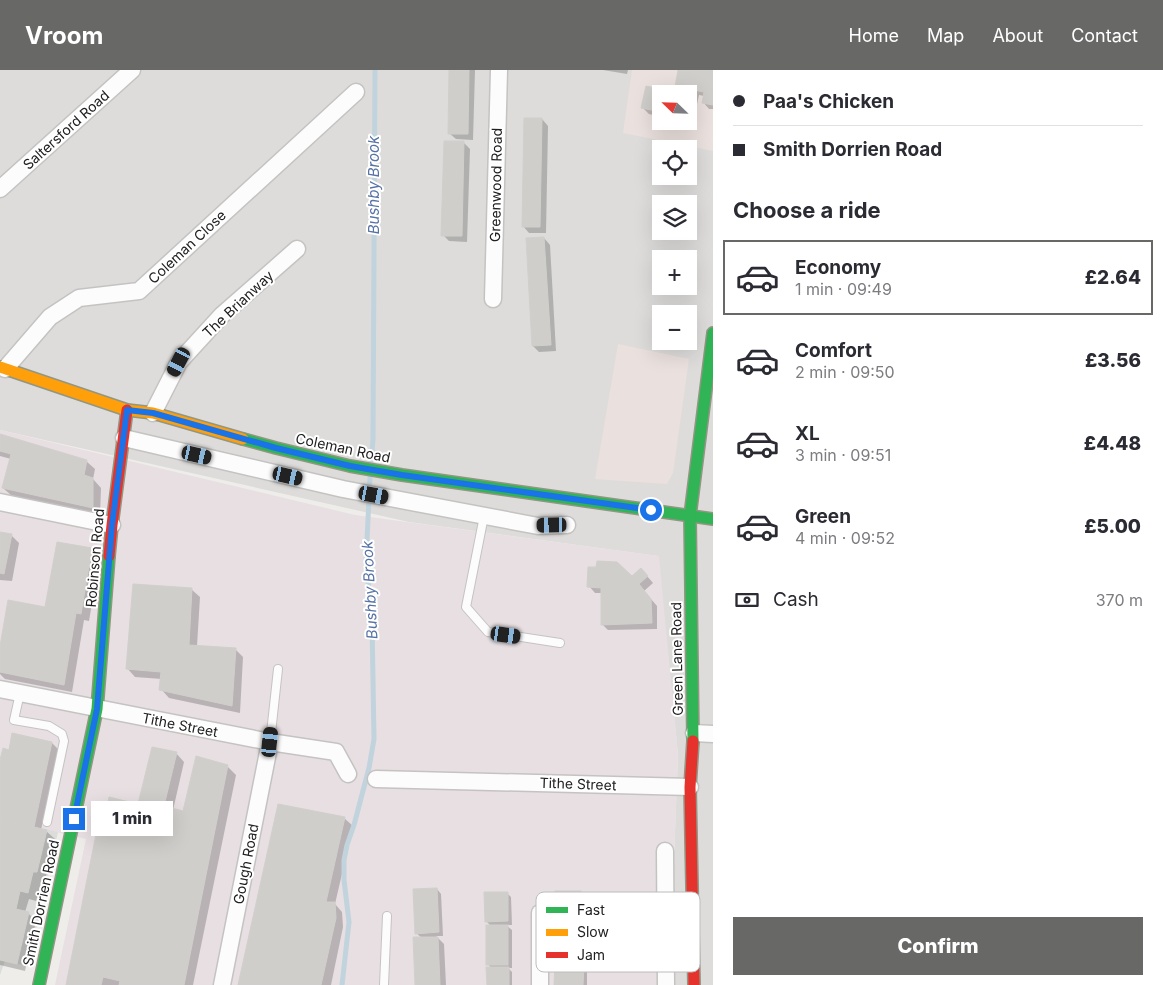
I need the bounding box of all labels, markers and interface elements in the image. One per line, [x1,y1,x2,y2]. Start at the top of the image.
text: Vroom [25,21,103,50]
text: Home [849,25,899,46]
text: Map [927,25,964,46]
text: About [992,25,1043,46]
text: Contact [1071,25,1138,46]
north arrow [652,85,698,130]
map controls [652,85,697,350]
street label: Saltersford Road [19,86,112,173]
text: Paa's Chicken [763,90,894,113]
street label: Greenwood Road [486,128,505,242]
water label: Bushby Brook [364,135,383,234]
text: Smith Dorrien Road [763,138,942,161]
button: locate [652,140,697,185]
button: layers [652,195,697,240]
text: Choose a ride [733,197,881,223]
street label: Coleman Close [144,206,229,287]
button: + [652,250,697,295]
icon: car [735,255,780,300]
text: Economy [795,256,881,279]
street label: The Brianway [199,266,277,341]
text: £2.64 [1085,266,1141,289]
text: 1 min · 09:49 [795,279,892,299]
button: − [652,305,697,350]
icon: car [735,338,780,383]
text: Comfort [795,339,872,362]
car [165,345,192,379]
text: £3.56 [1085,349,1141,372]
text: 2 min · 09:50 [795,362,895,382]
icon: car [735,421,780,466]
text: XL [795,422,820,445]
street label: Coleman Road [294,429,392,466]
text: £4.48 [1084,432,1141,455]
car [180,444,213,466]
text: 3 min · 09:51 [795,445,891,465]
car [271,465,304,487]
car [357,485,390,505]
route start [640,499,662,521]
icon: car [735,504,780,549]
text: Green [795,505,851,528]
street label: Robinson Road [82,508,107,608]
text: £5.00 [1084,515,1141,538]
car [536,517,567,533]
text: 4 min · 09:52 [795,528,895,548]
water label: Bushby Brook [357,540,382,640]
icon: cash [733,586,761,614]
text: Cash [773,588,819,611]
text: 370 m [1096,590,1143,610]
street label: Green Lane Road [667,602,686,716]
car [490,625,521,645]
street label: Tithe Street [141,709,220,740]
car [260,726,279,758]
street label: Tithe Street [539,774,617,793]
callout: 1 min [92,802,174,836]
route end [63,808,85,830]
text: 1 min [112,808,152,828]
street label: Gough Road [229,822,262,906]
street label: Smith Dorrien Road [19,838,62,967]
legend [536,892,700,972]
text: Fast [577,901,605,918]
button: Confirm [733,917,1143,975]
text: Slow [577,923,609,940]
text: Jam [577,946,605,963]

